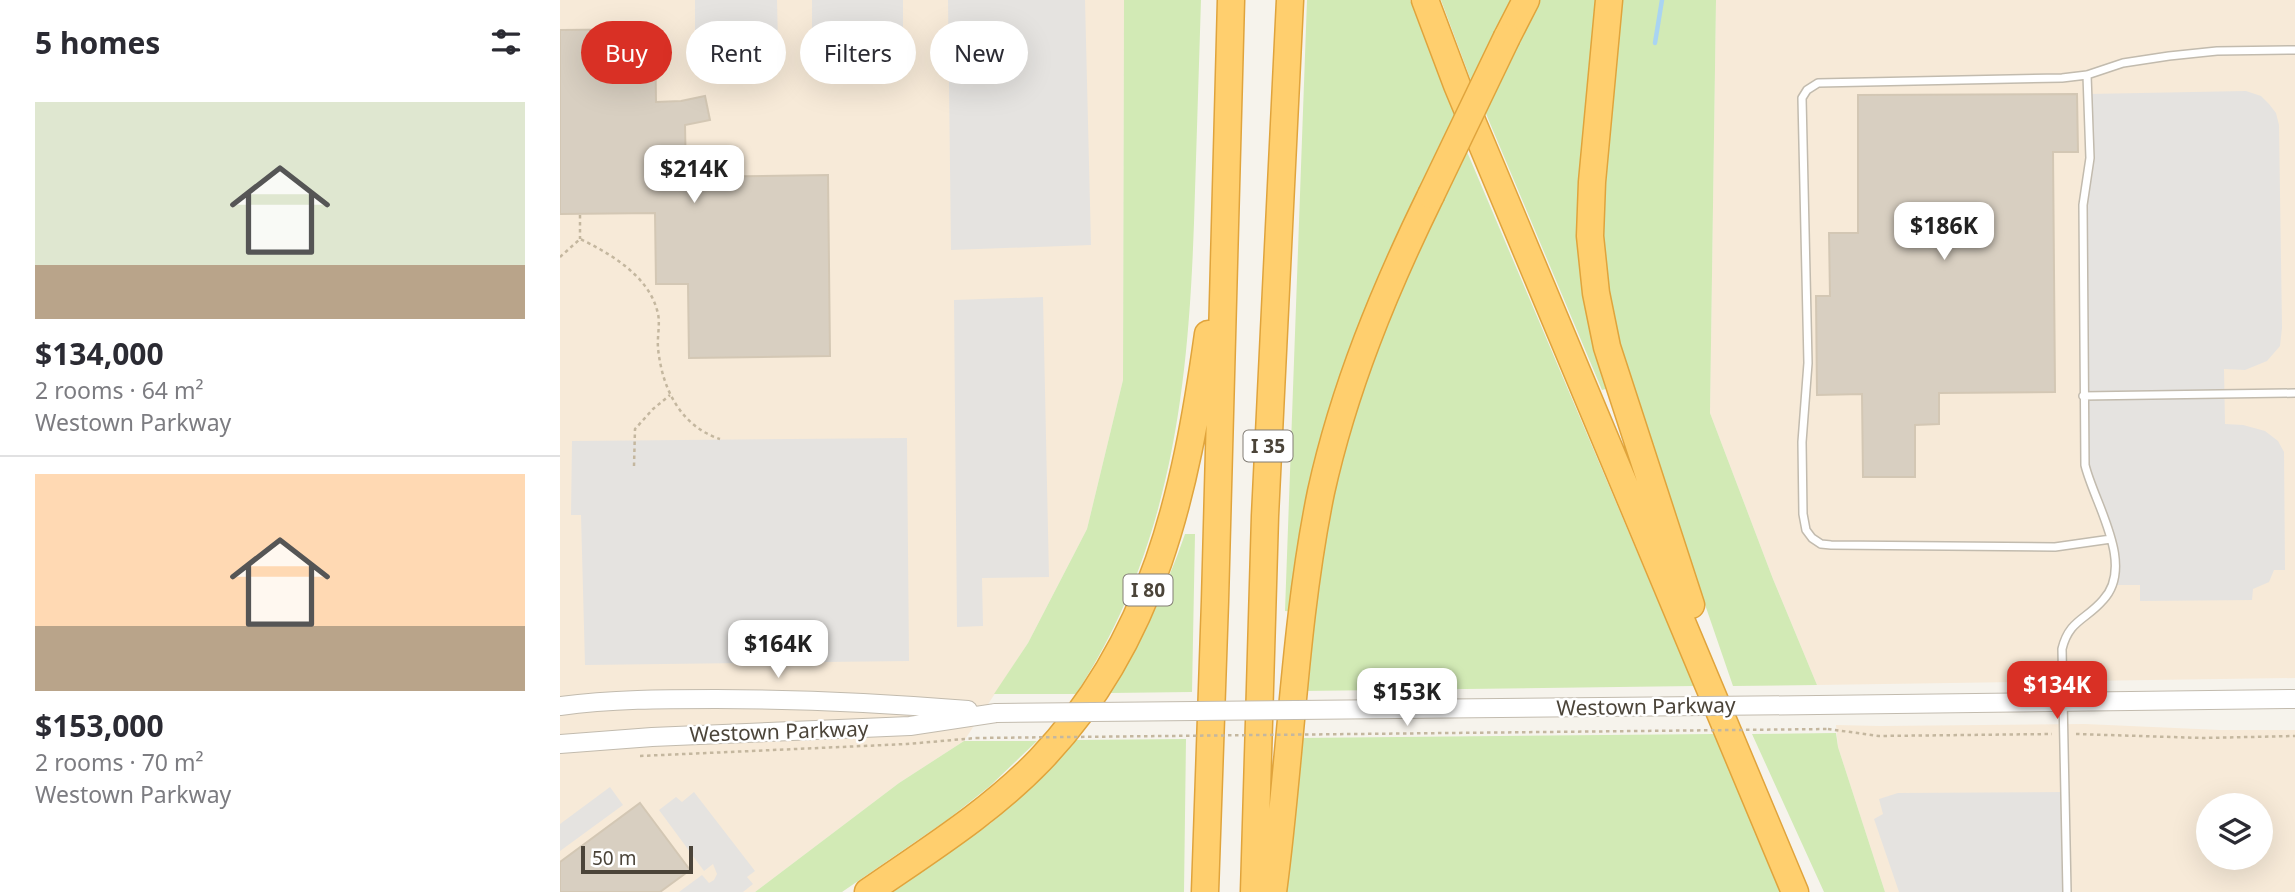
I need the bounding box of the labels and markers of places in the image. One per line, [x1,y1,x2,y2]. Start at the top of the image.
pin: $214K [645,146,743,205]
pin: $186K [1895,202,1993,262]
pin: $164K [729,620,827,680]
pin: $134K [2008,662,2106,721]
pin: $153K [1358,668,1456,728]

